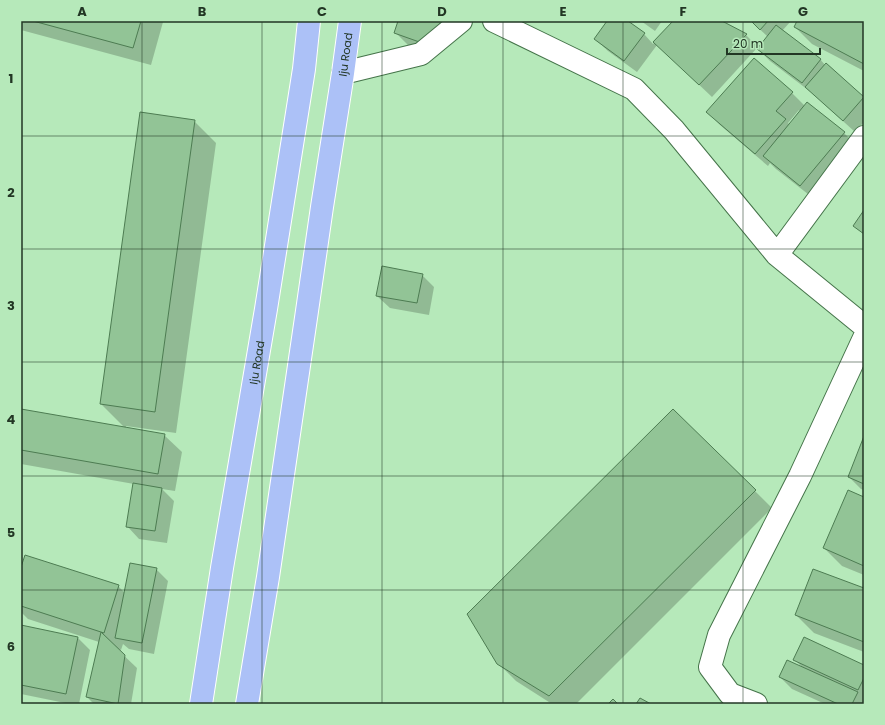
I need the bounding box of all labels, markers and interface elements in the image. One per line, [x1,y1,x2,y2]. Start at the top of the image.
text: A [77,2,87,21]
text: B [198,2,207,21]
text: C [317,2,327,21]
text: D [437,2,447,21]
text: E [559,2,567,21]
text: F [679,2,687,21]
text: G [798,2,808,21]
scale bar [727,30,820,56]
street label: Iju Road [335,32,356,78]
text: 20 m [733,35,763,52]
text: 1 [9,69,13,88]
text: 2 [7,183,15,202]
text: 3 [7,296,15,315]
street label: Iju Road [245,339,268,386]
text: 4 [7,410,16,429]
text: 5 [7,523,15,542]
text: 6 [7,637,15,656]

